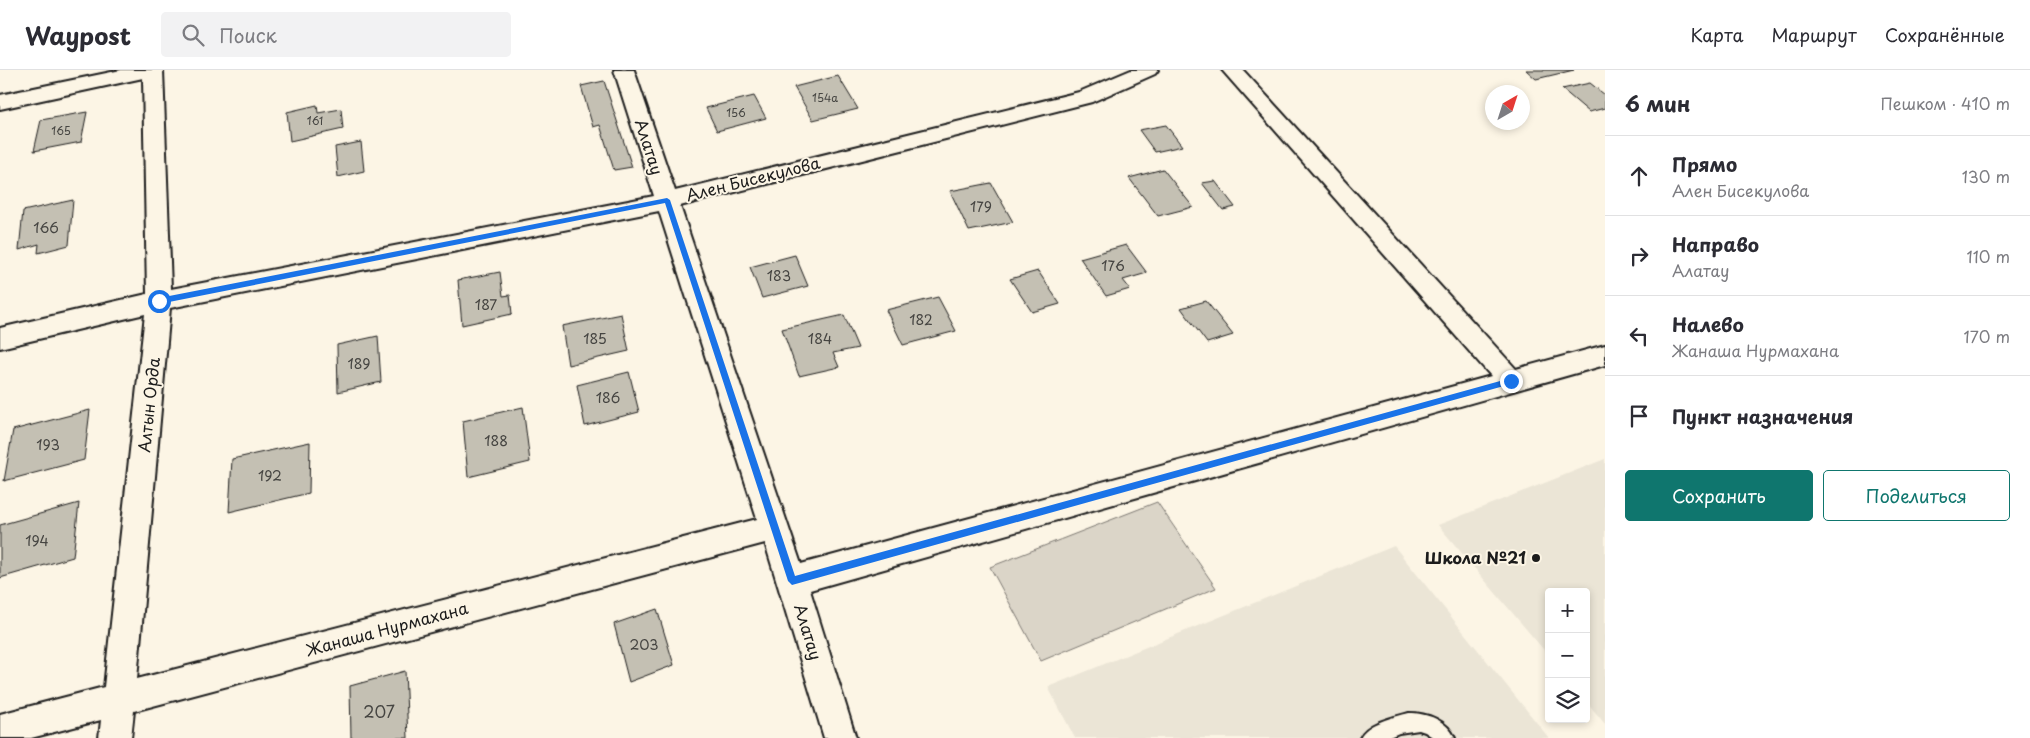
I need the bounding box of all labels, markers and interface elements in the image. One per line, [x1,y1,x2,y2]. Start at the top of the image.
search box [161,12,511,57]
text: Waypost [25,17,131,53]
icon: search [179,21,207,49]
text: Поиск [219,21,277,49]
text: Карта [1691,21,1743,48]
text: Маршрут [1771,21,1857,48]
text: Сохранённые [1885,21,2005,48]
north arrow [1485,85,1530,130]
text: 6 мин [1625,87,1691,119]
house number: 154а [812,89,838,106]
text: Пешком · 410 m [1881,91,2010,115]
house number: 156 [726,104,746,121]
house number: 161 [307,112,323,129]
street label: Алатау [630,116,670,178]
house number: 165 [51,122,71,139]
street label: Ален Бисекулова [683,150,822,206]
text: Прямо [1672,150,1737,178]
icon: ahead [1625,162,1653,190]
text: 130 m [1962,164,2010,188]
text: Ален Бисекулова [1672,178,1809,202]
house number: 179 [970,196,992,217]
house number: 166 [33,217,59,238]
text: Направо [1672,230,1759,258]
icon: right [1625,242,1653,270]
text: 110 m [1967,244,2010,268]
house number: 176 [1101,255,1125,276]
text: Алатау [1672,258,1729,282]
house number: 183 [767,265,791,286]
route start [148,290,171,313]
house number: 187 [475,294,497,315]
house number: 182 [909,309,933,330]
text: Налево [1672,310,1744,338]
icon: left [1625,322,1653,350]
text: 170 m [1964,324,2010,348]
house number: 185 [583,328,607,349]
house number: 184 [808,328,832,349]
text: Жанаша Нурмахана [1672,338,1839,362]
house number: 189 [347,353,371,374]
street label: Алтын Орда [131,356,165,454]
route end [1500,370,1523,393]
house number: 186 [596,387,620,408]
icon: arrive [1625,402,1653,430]
text: Пункт назначения [1672,402,1853,430]
house number: 188 [484,430,508,451]
house number: 193 [36,434,60,455]
house number: 192 [258,465,282,486]
button: Сохранить [1625,470,1813,521]
button: Поделиться [1823,470,2010,521]
house number: 194 [25,530,49,551]
place label: Школа №21 [1425,545,1526,569]
marker: Школа №21 [1530,552,1542,564]
map controls [1545,588,1590,723]
button: + [1545,588,1590,633]
street label: Жанаша Нурмахана [302,595,470,661]
street label: Алатау [789,601,829,663]
button: − [1545,633,1590,678]
house number: 203 [630,634,658,655]
button: layers [1545,678,1590,723]
house number: 207 [363,699,395,723]

